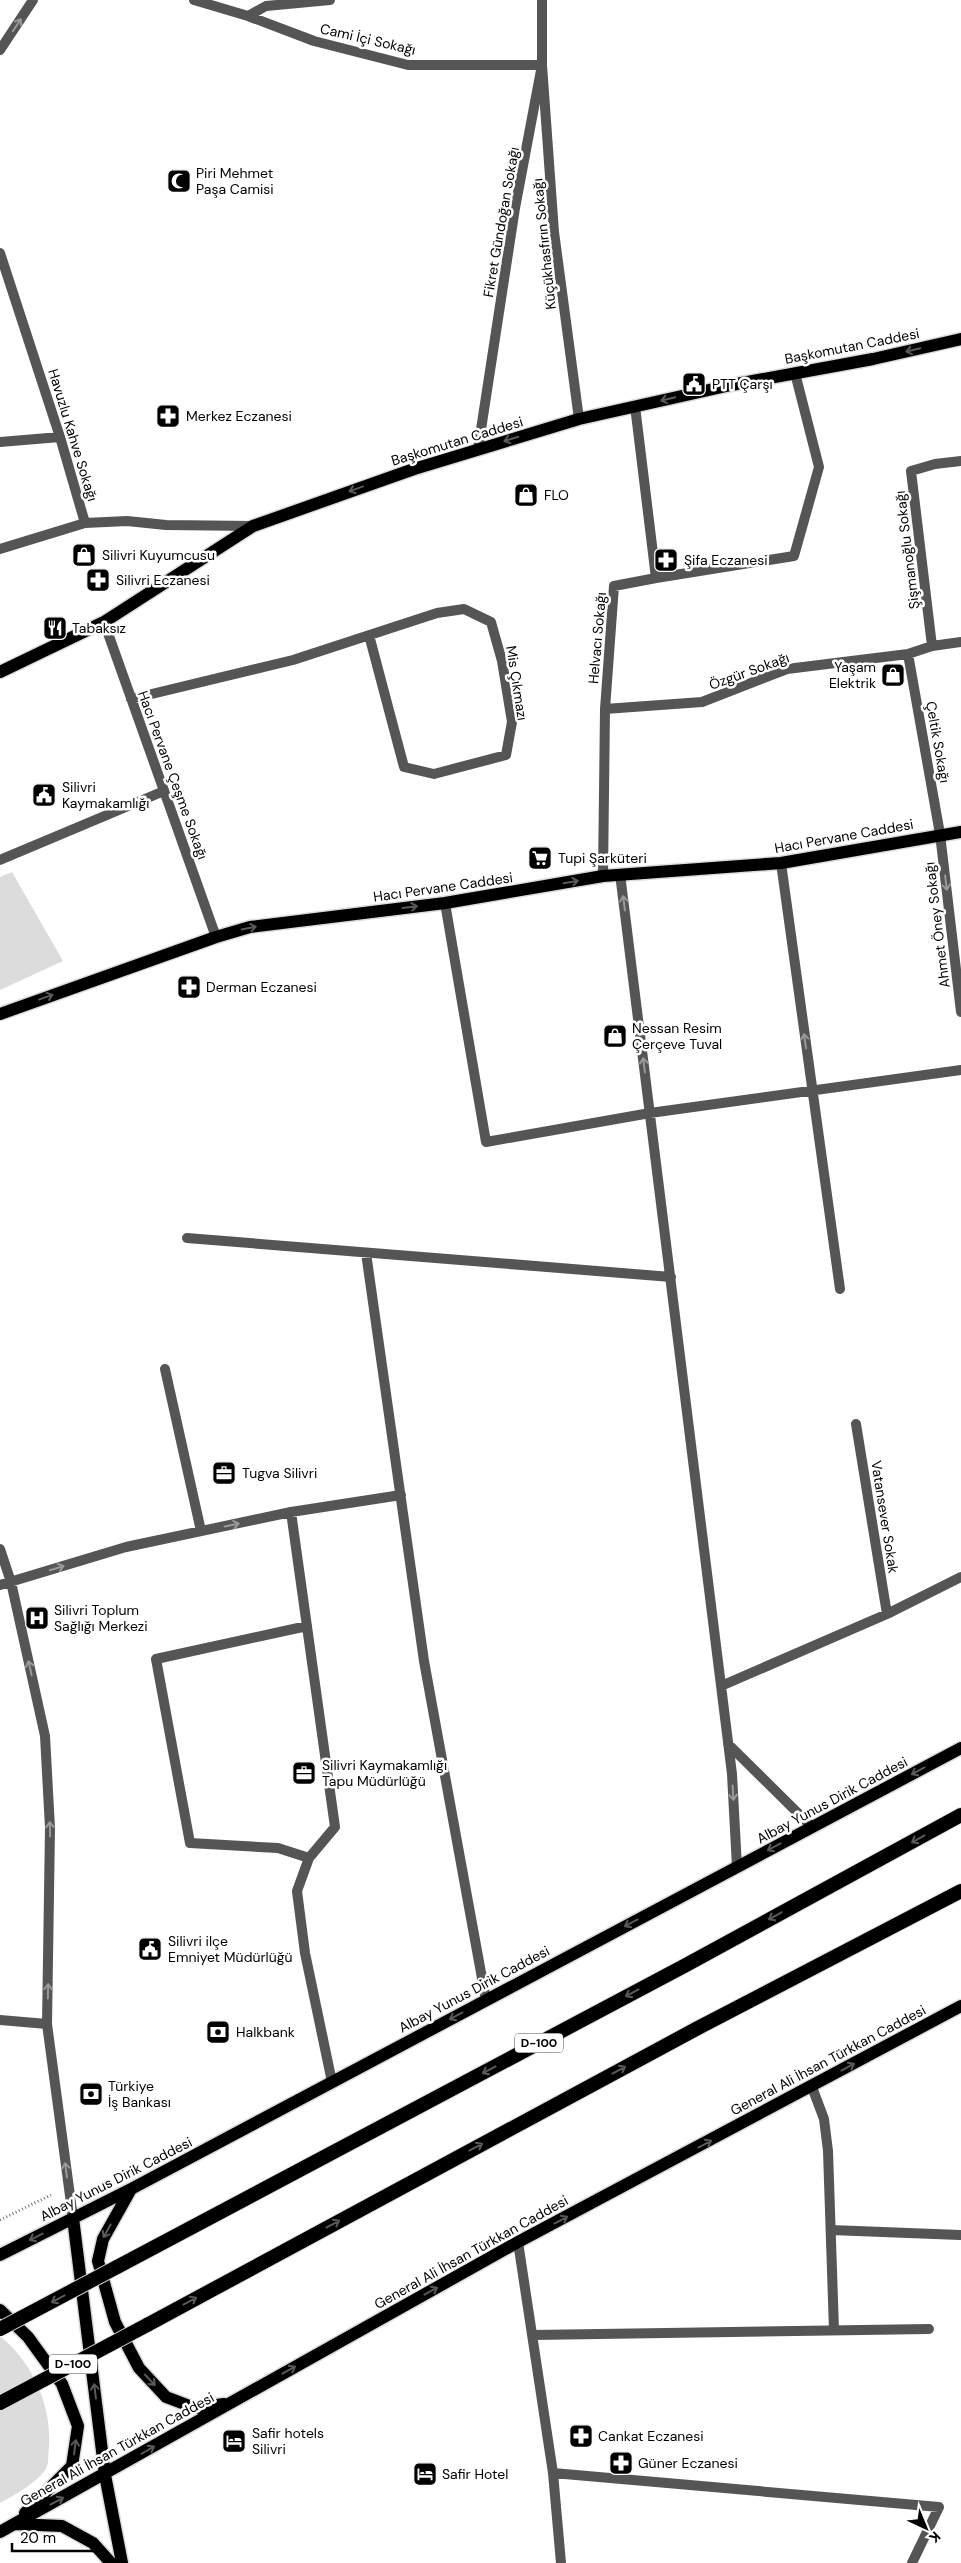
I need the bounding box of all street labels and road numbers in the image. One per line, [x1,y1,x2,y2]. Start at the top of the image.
street label: Cami İçi Sokağı [318,19,418,59]
street label: Fikret Gündoğan Sokağı [479,145,523,299]
street label: Küçükhasfırın Sokağı [528,178,560,310]
street label: Başkomutan Caddesi [783,324,921,368]
street label: Havuzlu Kahve Sokağı [44,367,102,503]
street label: Başkomutan Caddesi [389,412,525,470]
street label: Şişmanoğlu Sokağı [891,490,923,610]
street label: Helvacı Sokağı [584,591,610,685]
street label: Mis Çıkmazı [502,644,532,722]
street label: Özgür Sokağı [706,648,792,694]
street label: Hacı Pervane Çeşme Sokağı [134,688,212,862]
street label: Çeltik Sokağı [922,700,954,784]
street label: Hacı Pervane Caddesi [773,815,915,857]
street label: Ahmet Öney Sokağı [920,861,954,989]
street label: Hacı Pervane Caddesi [372,868,514,906]
street label: Vatansever Sokak [867,1459,903,1575]
street label: Albay Yunus Dirik Caddesi [753,1752,911,1848]
street label: Albay Yunus Dirik Caddesi [395,1941,553,2037]
street label: General Ali İhsan Türkkan Caddesi [727,2001,929,2119]
road number: D-100 [515,2034,563,2052]
street label: Albay Yunus Dirik Caddesi [37,2133,195,2225]
street label: General Ali İhsan Türkkan Caddesi [371,2191,571,2313]
road number: D-100 [49,2354,97,2374]
street label: General Ali İhsan Türkkan Caddesi [17,2388,217,2510]

